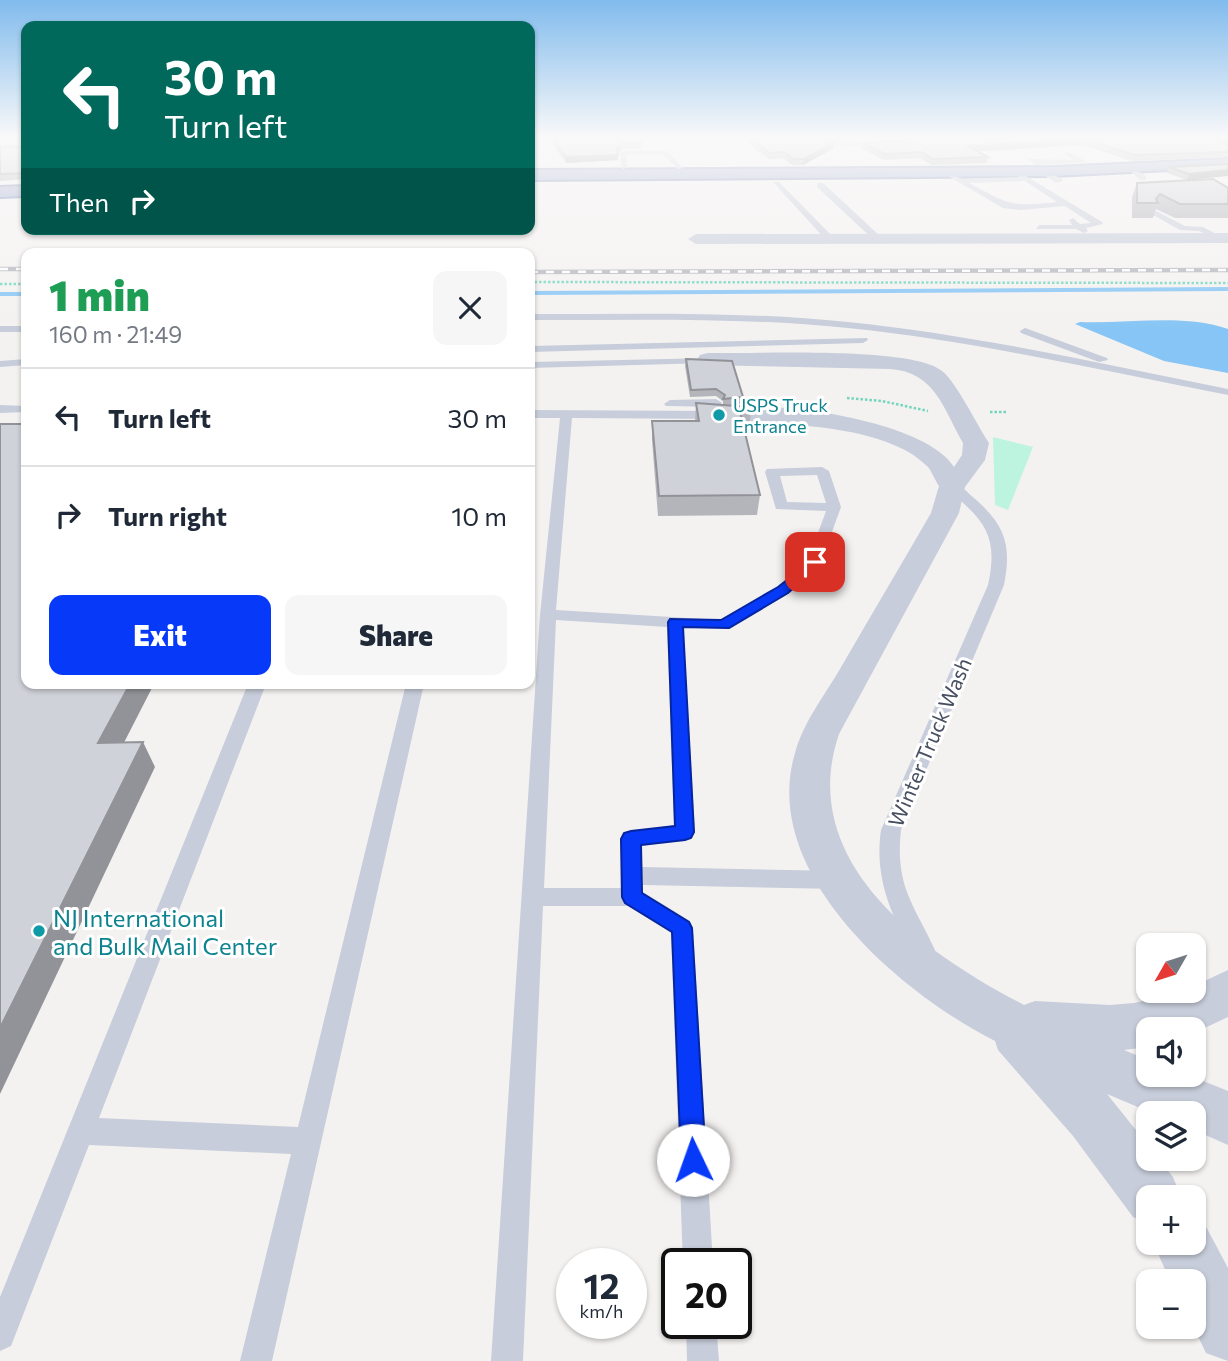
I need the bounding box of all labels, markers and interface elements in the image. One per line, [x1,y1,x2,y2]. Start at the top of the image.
text: 30 m [164,45,277,105]
icon: left [49,49,140,140]
text: Turn left [164,105,288,145]
icon: right [123,182,161,220]
text: Then [49,186,109,217]
text: 1 min [49,268,150,320]
button: close [433,271,507,345]
text: 160 m · 21:49 [49,320,182,348]
place label: USPS Truck Entrance [733,394,828,437]
icon: left [49,398,87,436]
text: Turn left [108,402,211,433]
text: 30 m [448,402,507,433]
marker: USPS Truck Entrance [711,407,727,423]
icon: right [49,496,87,534]
text: Turn right [108,500,227,531]
text: 10 m [451,500,507,531]
pin [785,532,845,592]
icon: arrive [796,543,834,581]
button: Exit [49,595,271,675]
button: Share [285,595,507,675]
street label: Winter Truck Wash [882,654,976,830]
place label: NJ International and Bulk Mail Center [53,903,278,960]
marker: NJ International and Bulk Mail Center [31,923,47,939]
north arrow [1136,933,1206,1003]
map controls [1136,933,1206,1339]
button: sound [1136,1017,1206,1087]
button: layers [1136,1101,1206,1171]
position arrow [656,1123,730,1197]
button: + [1136,1185,1206,1255]
speed limit sign: 20 [661,1248,752,1339]
text: 12 [584,1263,619,1306]
button: − [1136,1269,1206,1339]
text: km/h [580,1300,623,1322]

